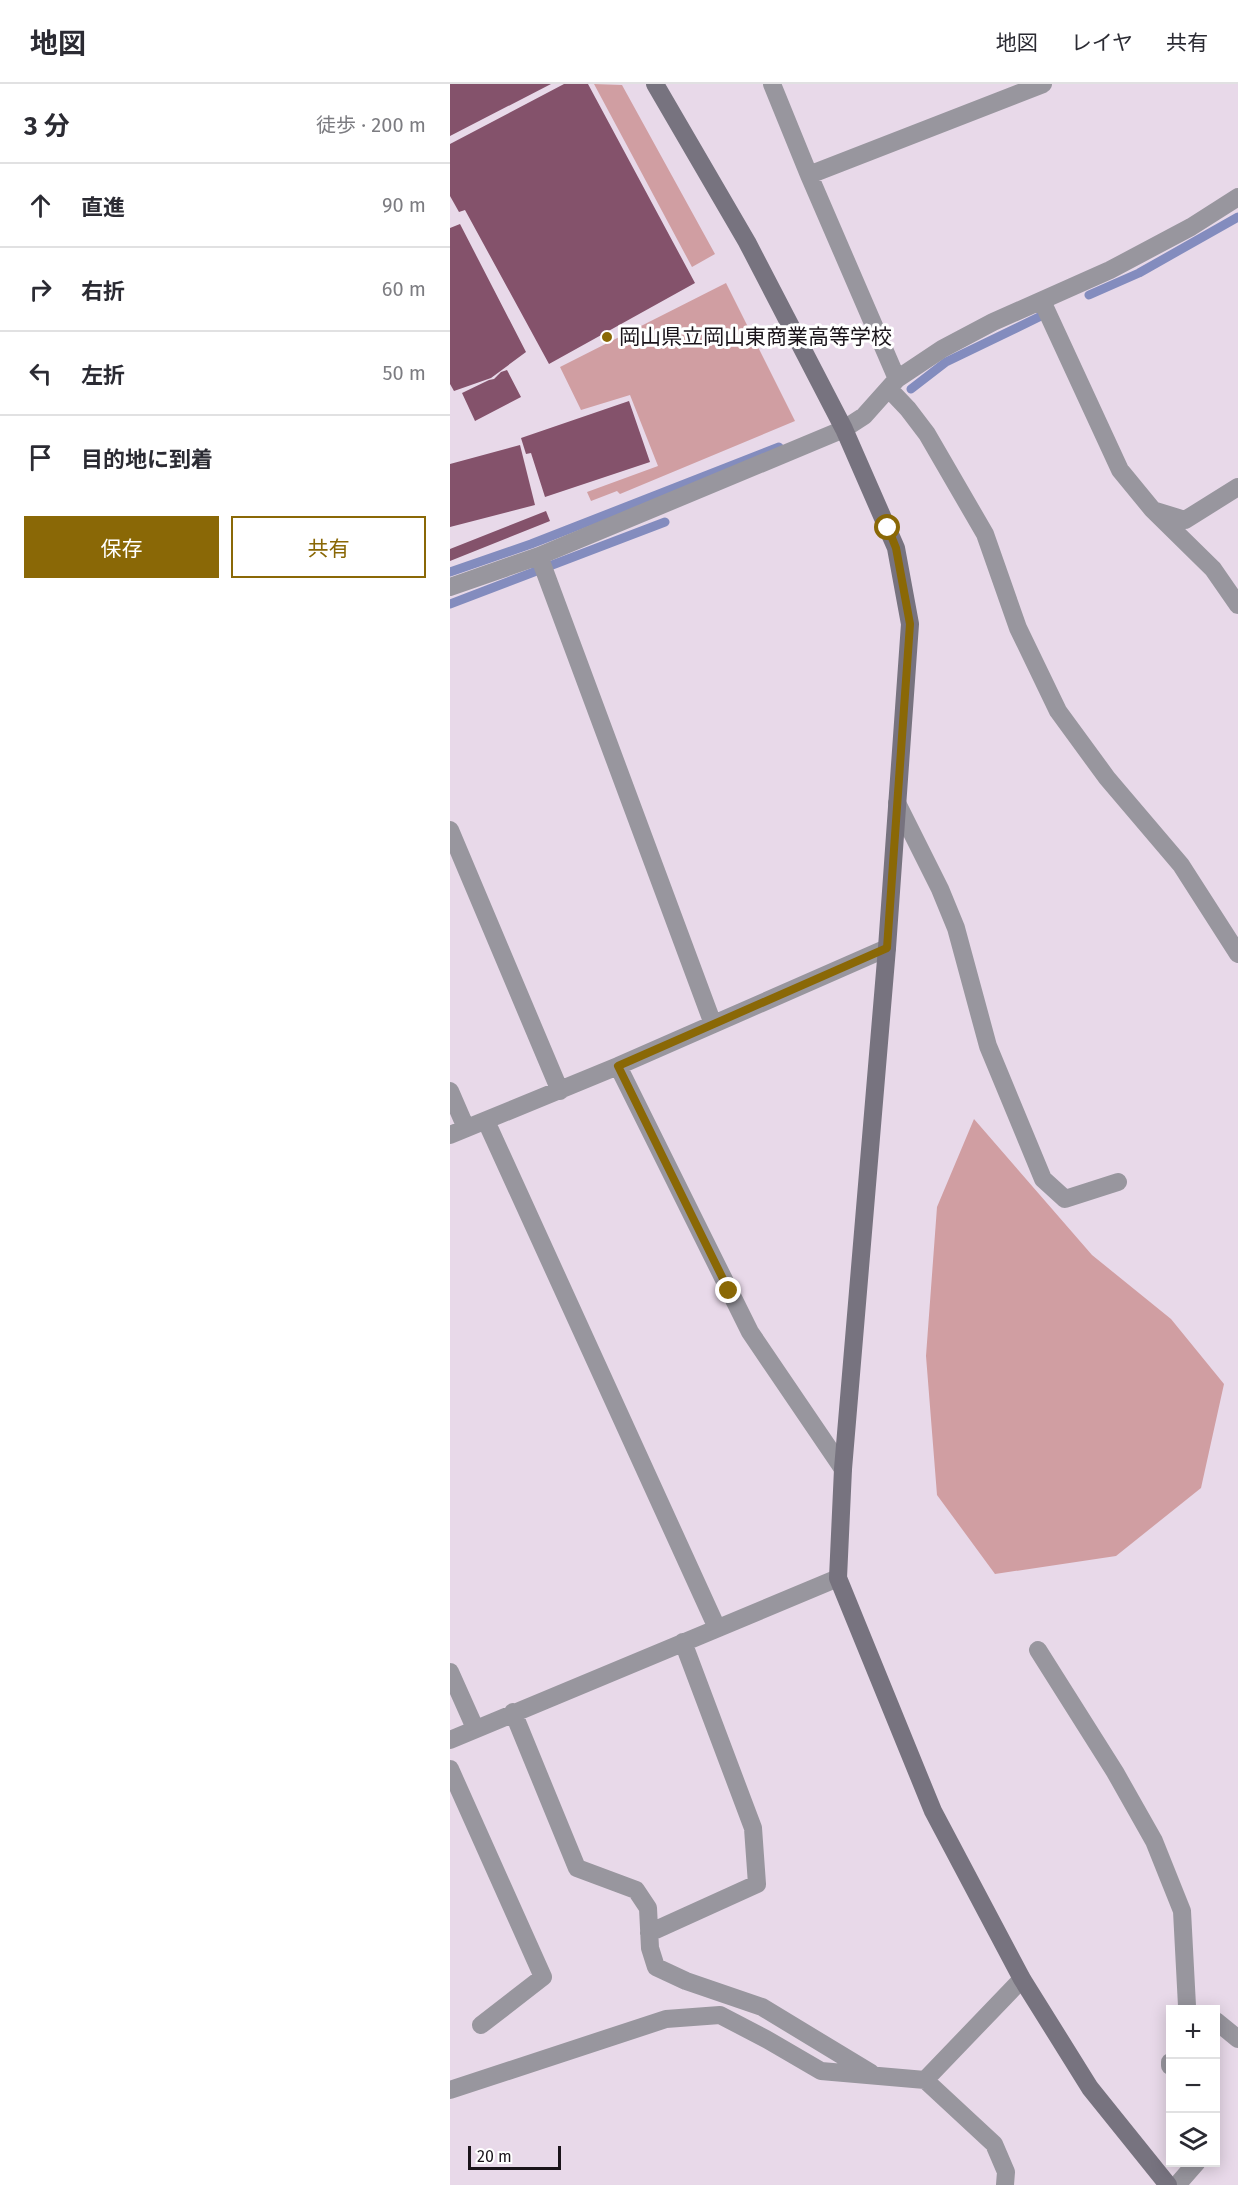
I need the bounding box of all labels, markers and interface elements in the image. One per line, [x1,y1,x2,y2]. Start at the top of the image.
text: 地図 [30,27,86,60]
text: 地図 [996,30,1038,56]
text: レイヤ [1071,30,1133,56]
text: 共有 [1166,30,1208,56]
text: 3 分 [24,111,70,142]
text: 徒歩 · 200 m [316,113,426,137]
icon: ahead [24,189,57,222]
text: 90 m [382,193,426,217]
text: 直進 [81,194,125,221]
icon: right [24,273,57,306]
text: 60 m [382,277,426,301]
text: 右折 [81,278,125,305]
place label: 岡山県立岡山東商業高等学校 [619,324,892,350]
marker: 岡山県立岡山東商業高等学校 [600,330,614,344]
icon: left [24,357,57,390]
text: 50 m [382,361,426,385]
text: 左折 [81,362,125,389]
icon: arrive [24,441,57,474]
text: 目的地に到着 [81,446,213,473]
route start [874,514,900,540]
button: 保存 [24,516,219,578]
button: 共有 [231,516,426,578]
route end [715,1277,741,1303]
map controls [1166,2005,1220,2167]
button: + [1166,2005,1220,2059]
button: − [1166,2059,1220,2113]
button: layers [1166,2113,1220,2167]
scale bar [468,2143,561,2170]
text: 20 m [477,2147,512,2166]

